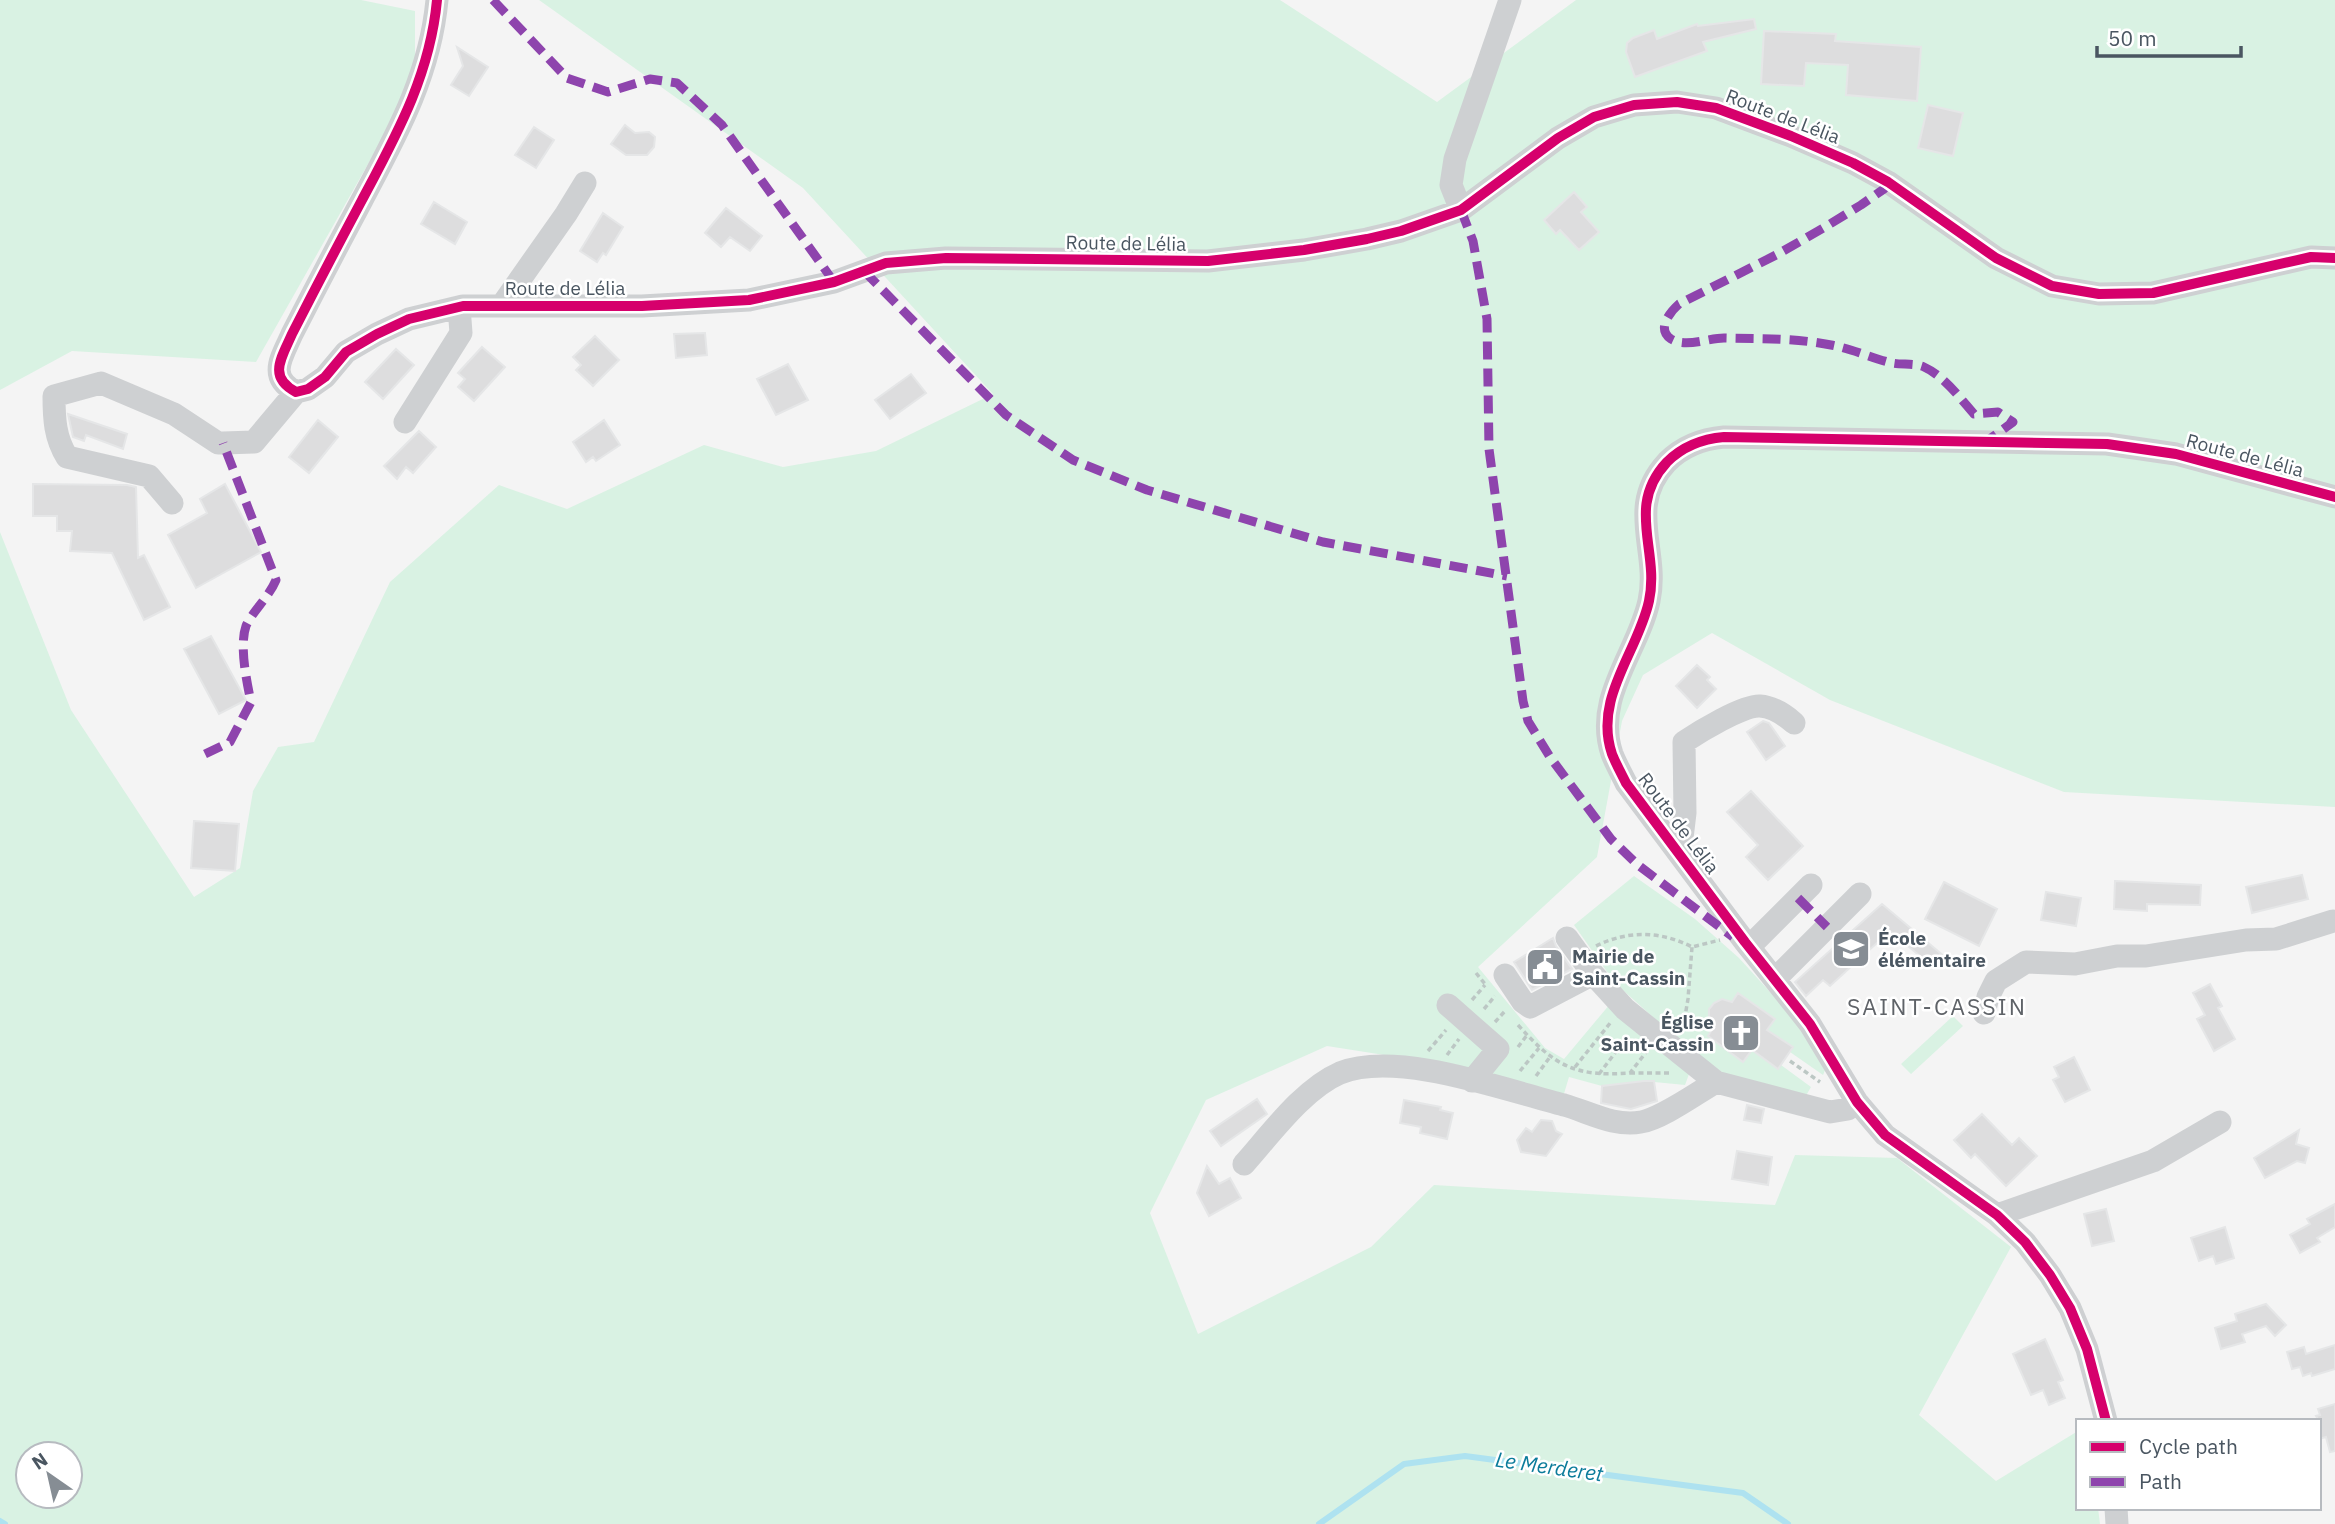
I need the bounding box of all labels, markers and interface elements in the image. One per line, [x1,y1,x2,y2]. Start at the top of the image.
scale bar [2097,14,2240,58]
text: 50 m [2108,24,2157,52]
street label: Route de Lélia [1722,83,1844,149]
street label: Route de Lélia [1066,230,1186,256]
street label: Route de Lélia [505,276,625,300]
street label: Route de Lélia [2184,428,2306,482]
street label: Route de Lélia [1633,768,1725,878]
place label: École élémentaire [1878,926,1986,972]
school or university icon: École élémentaire [1830,928,1872,970]
place label: Mairie de Saint-Cassin [1572,944,1685,990]
public building icon: Mairie de Saint-Cassin [1524,946,1566,988]
district label: SAINT-CASSIN [1847,991,2027,1021]
place label: Église Saint-Cassin [1601,1010,1714,1056]
church icon: Église Saint-Cassin [1720,1012,1762,1054]
legend [2076,1419,2321,1510]
text: Cycle path [2139,1432,2238,1460]
north arrow [14,1440,84,1510]
water label: Le Merderet [1494,1445,1606,1488]
text: N [27,1447,52,1475]
text: Path [2139,1467,2182,1495]

